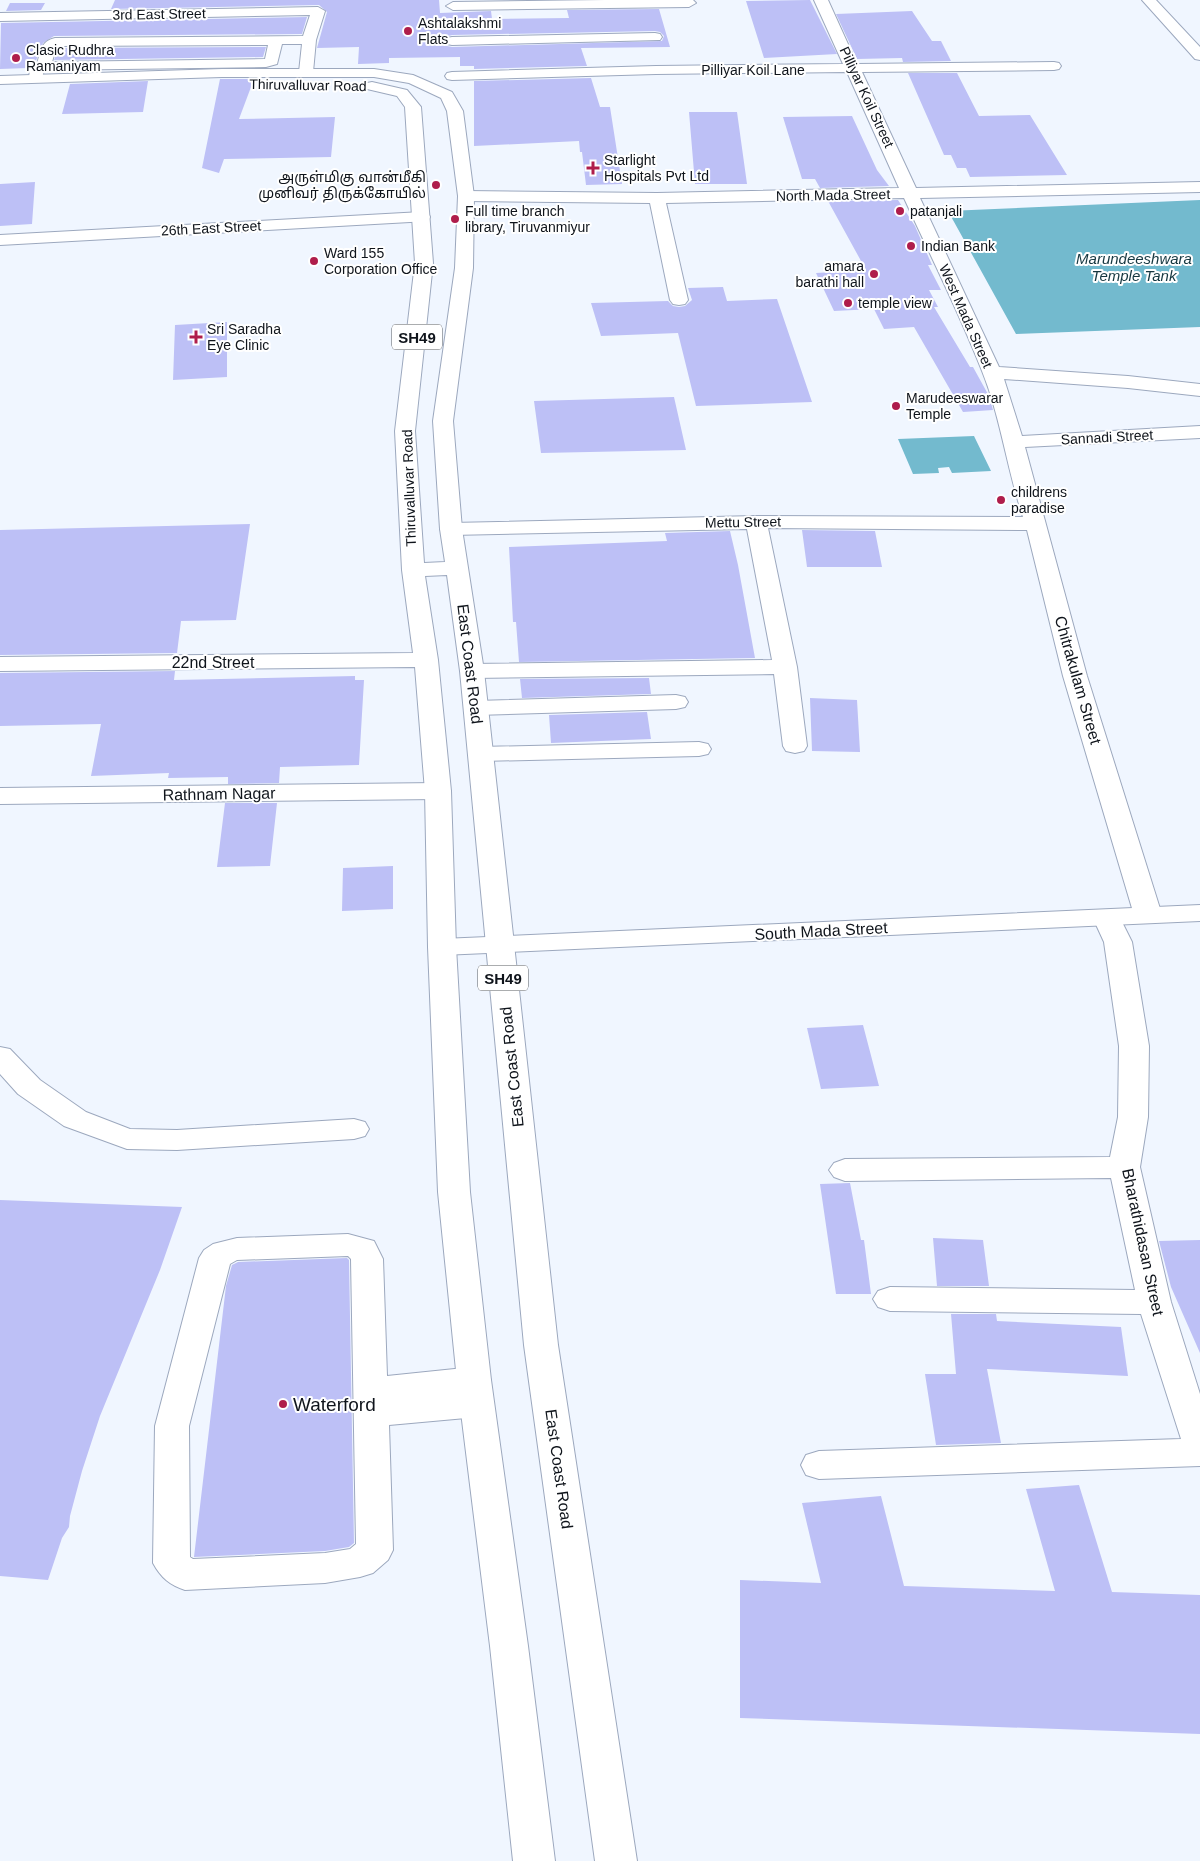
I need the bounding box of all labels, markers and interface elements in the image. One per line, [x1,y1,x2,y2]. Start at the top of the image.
street label: 3rd East Street [112,5,206,23]
place label: Ashtalakshmi Flats [418,15,501,47]
marker: Ashtalakshmi Flats [402,25,414,37]
place label: Clasic Rudhra Ramaniyam [26,42,114,74]
street label: Pilliyar Koil Street [837,44,897,150]
marker: Clasic Rudhra Ramaniyam [10,52,22,64]
street label: Pilliyar Koil Lane [701,62,805,78]
street label: Thiruvalluvar Road [249,76,367,94]
place label: Starlight Hospitals Pvt Ltd [604,152,709,184]
marker: Starlight Hospitals Pvt Ltd [586,161,600,175]
place label: அருள்மிகு வான்மீகி முனிவர் திருக்கோயில் [258,169,426,203]
marker: அருள்மிகு வான்மீகி முனிவர் திருக்கோயில் [430,179,442,191]
street label: North Mada Street [776,186,890,204]
place label: Full time branch library, Tiruvanmiyur [465,203,590,235]
place label: patanjali [910,203,962,219]
marker: patanjali [894,205,906,217]
marker: Full time branch library, Tiruvanmiyur [449,213,461,225]
street label: 26th East Street [160,217,262,239]
place label: Indian Bank [921,238,996,254]
marker: Indian Bank [905,240,917,252]
place label: Ward 155 Corporation Office [324,245,438,277]
water label: Marundeeshwara Temple Tank [1076,250,1192,284]
marker: Ward 155 Corporation Office [308,255,320,267]
place label: amara barathi hall [796,258,864,290]
street label: West Mada Street [936,262,996,370]
marker: amara barathi hall [868,268,880,280]
place label: temple view [858,295,933,311]
marker: temple view [842,297,854,309]
place label: Sri Saradha Eye Clinic [207,321,281,353]
road number: SH49 [392,324,442,350]
marker: Sri Saradha Eye Clinic [189,330,203,344]
place label: Marudeeswarar Temple [906,390,1004,422]
marker: Marudeeswarar Temple [890,400,902,412]
street label: Sannadi Street [1060,427,1154,447]
street label: Thiruvalluvar Road [399,429,419,547]
place label: childrens paradise [1011,484,1067,516]
marker: childrens paradise [995,494,1007,506]
street label: Mettu Street [705,513,781,531]
street label: East Coast Road [454,603,486,725]
street label: Chitrakulam Street [1052,614,1105,747]
street label: 22nd Street [172,654,255,671]
street label: Rathnam Nagar [162,785,276,803]
street label: South Mada Street [754,919,889,943]
road number: SH49 [478,966,528,990]
street label: East Coast Road [497,1006,527,1128]
street label: Bharathidasan Street [1119,1167,1167,1318]
place label: Waterford [293,1394,376,1415]
marker: Waterford [277,1398,289,1410]
street label: East Coast Road [542,1408,576,1530]

